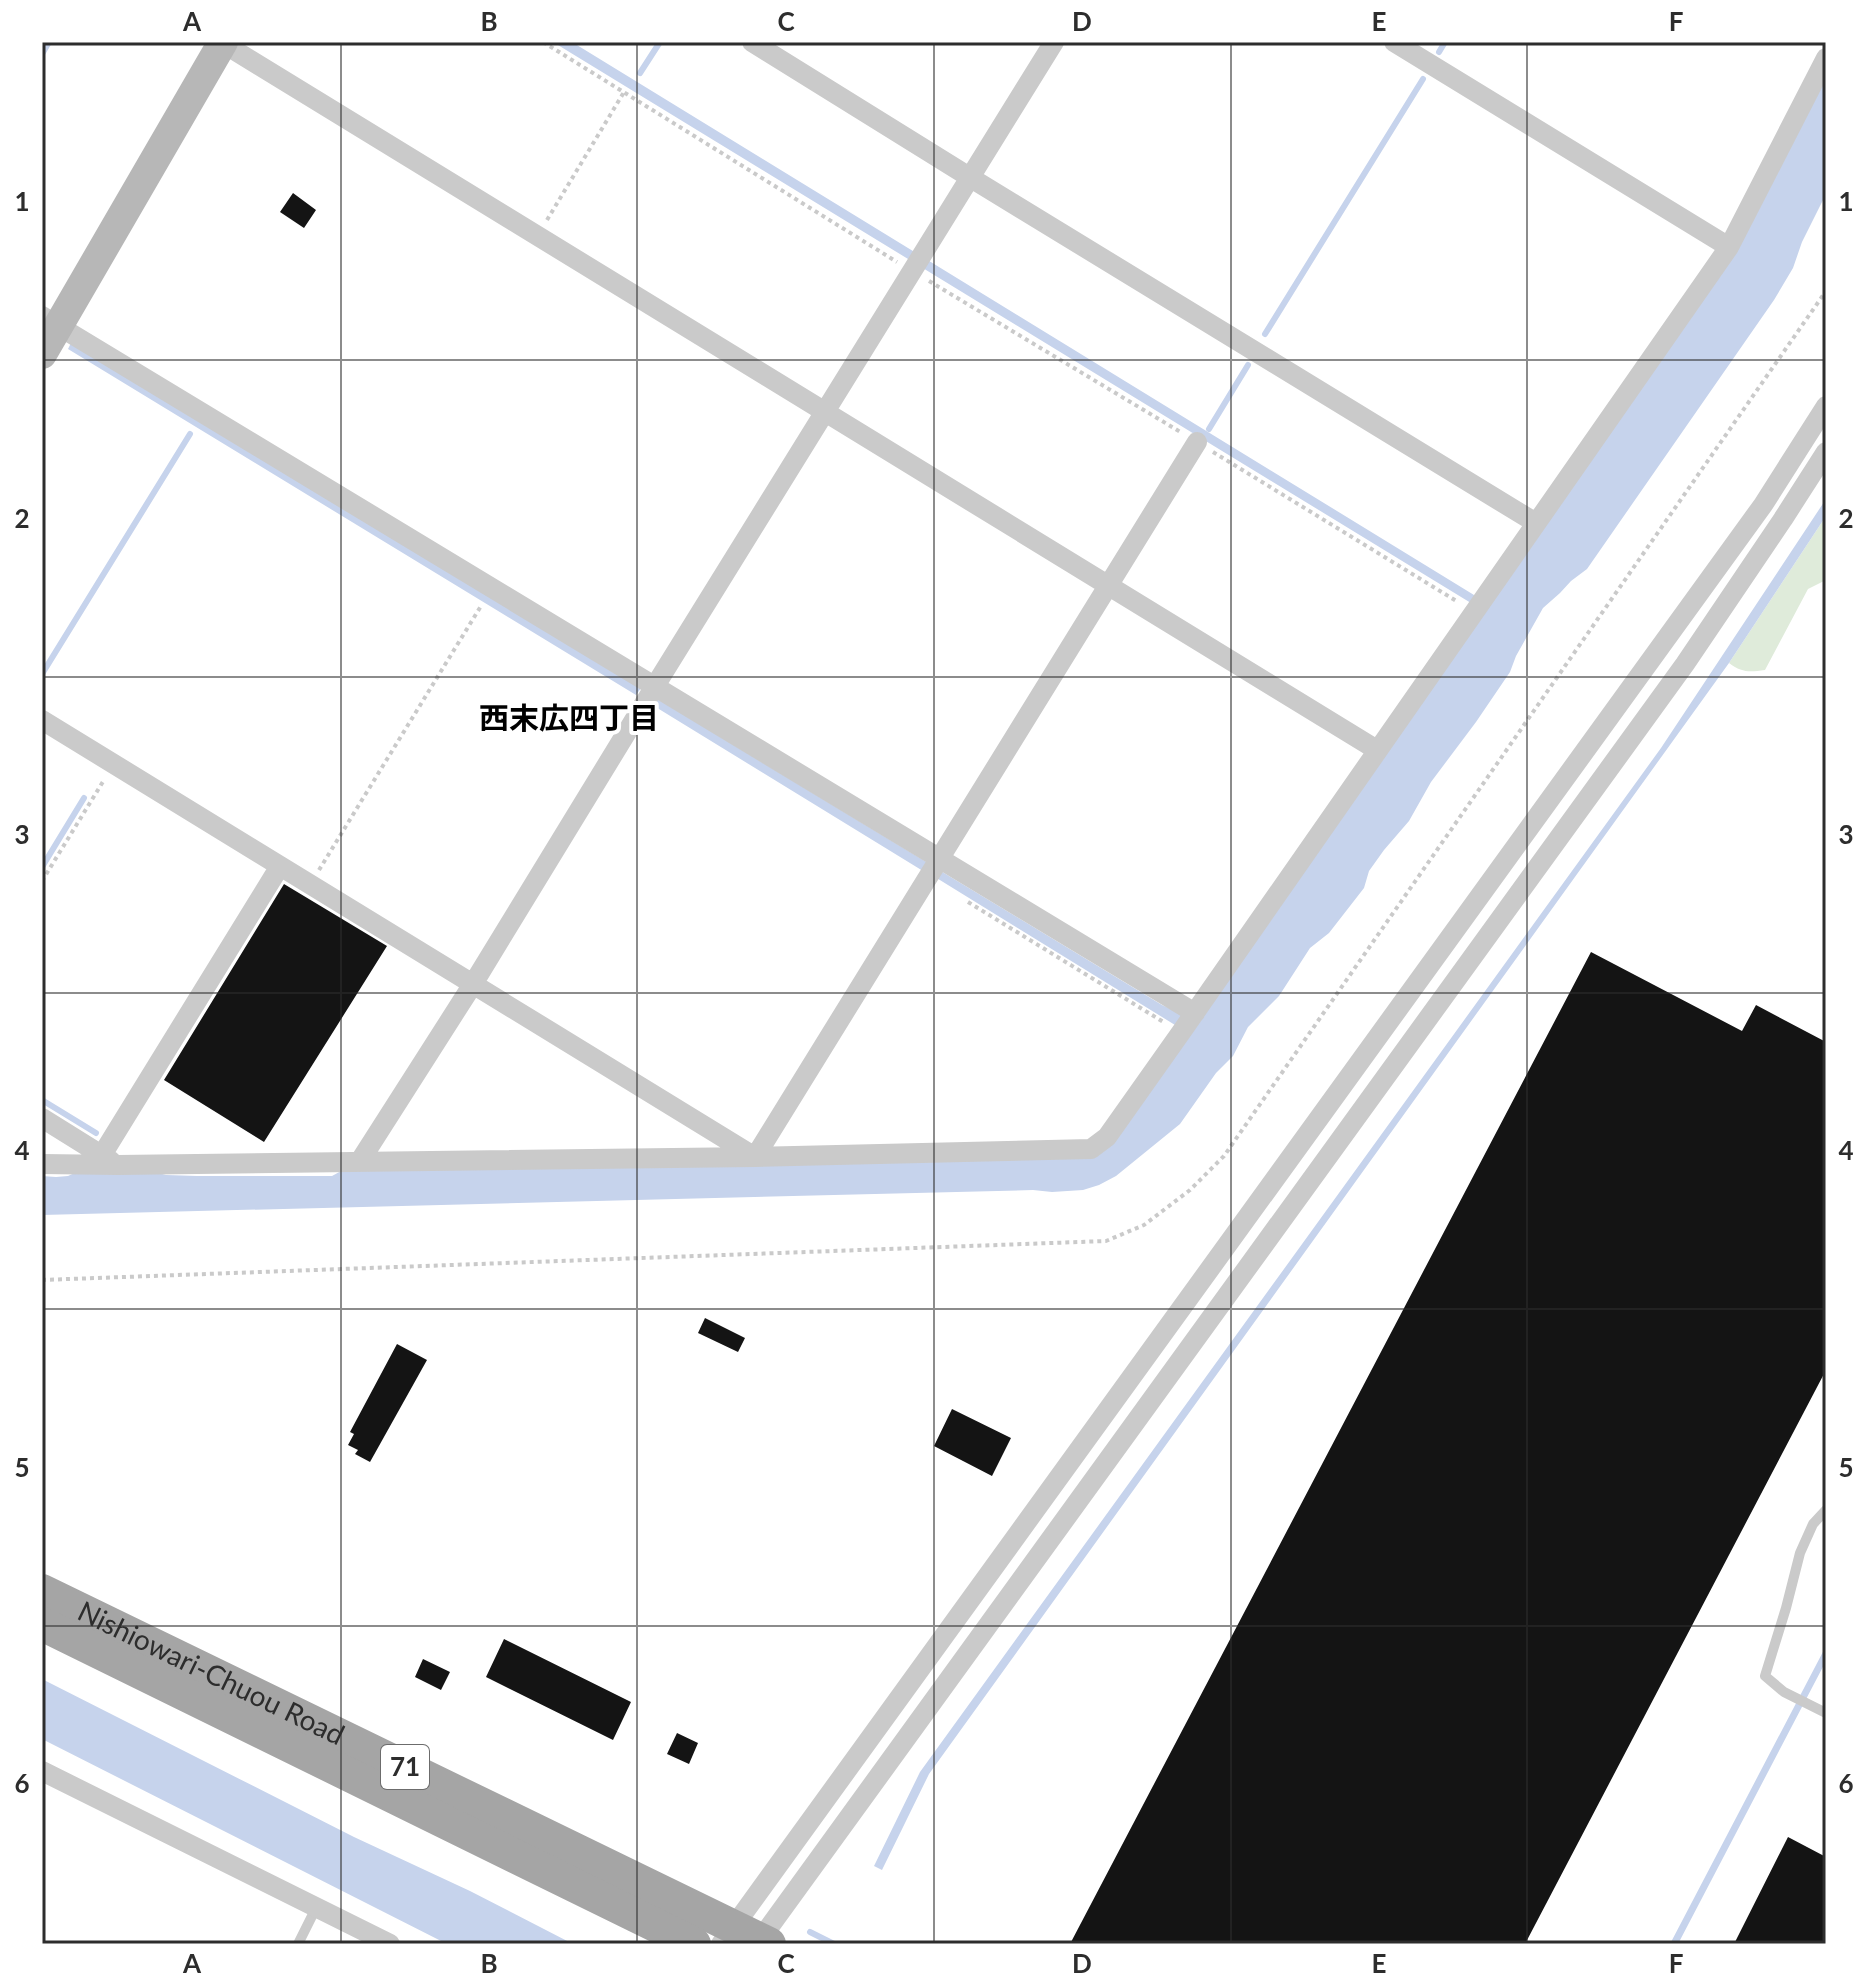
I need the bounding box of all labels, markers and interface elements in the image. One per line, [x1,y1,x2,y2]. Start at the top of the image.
text: A [182,5,202,37]
text: B [480,5,498,37]
text: C [777,5,795,37]
text: D [1072,5,1092,37]
text: E [1372,5,1386,37]
text: F [1669,5,1683,37]
text: 1 [14,185,30,217]
text: 1 [1838,185,1854,217]
text: 2 [14,502,30,534]
text: 2 [1838,502,1854,534]
district label: 西末広四丁目 [479,699,659,735]
text: 3 [14,818,30,850]
text: 3 [1838,818,1854,850]
text: 4 [14,1134,30,1166]
text: 4 [1838,1134,1854,1166]
text: 5 [14,1451,30,1483]
text: 5 [1838,1451,1854,1483]
street label: Nishiowari-Chuou Road [73,1593,350,1751]
road number: 71 [381,1745,429,1789]
text: 6 [14,1767,30,1799]
text: 6 [1838,1767,1854,1799]
text: A [182,1947,202,1979]
text: B [480,1947,498,1979]
text: C [777,1947,795,1979]
text: D [1072,1947,1092,1979]
text: E [1372,1947,1386,1979]
text: F [1669,1947,1683,1979]

